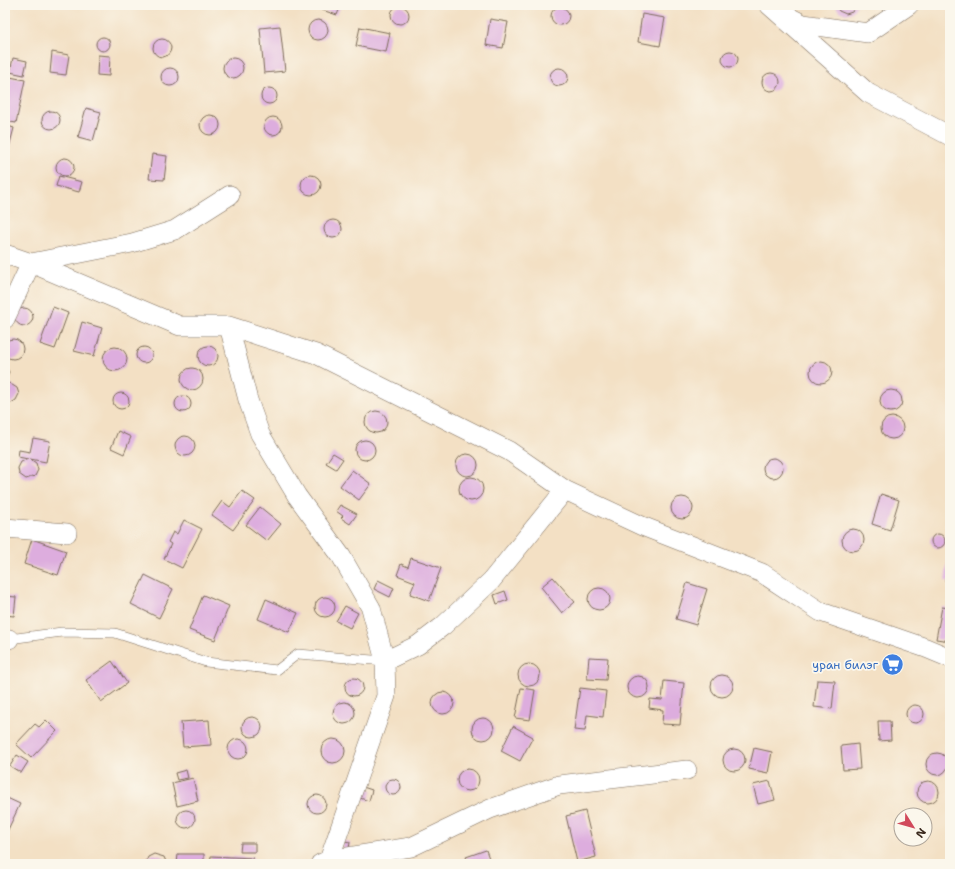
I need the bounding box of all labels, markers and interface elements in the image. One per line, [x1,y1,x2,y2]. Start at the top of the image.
supermarket icon: уран билэг [880,652,906,678]
place label: уран билэг [812,657,879,673]
north arrow [893,807,933,847]
text: N [912,825,929,841]

